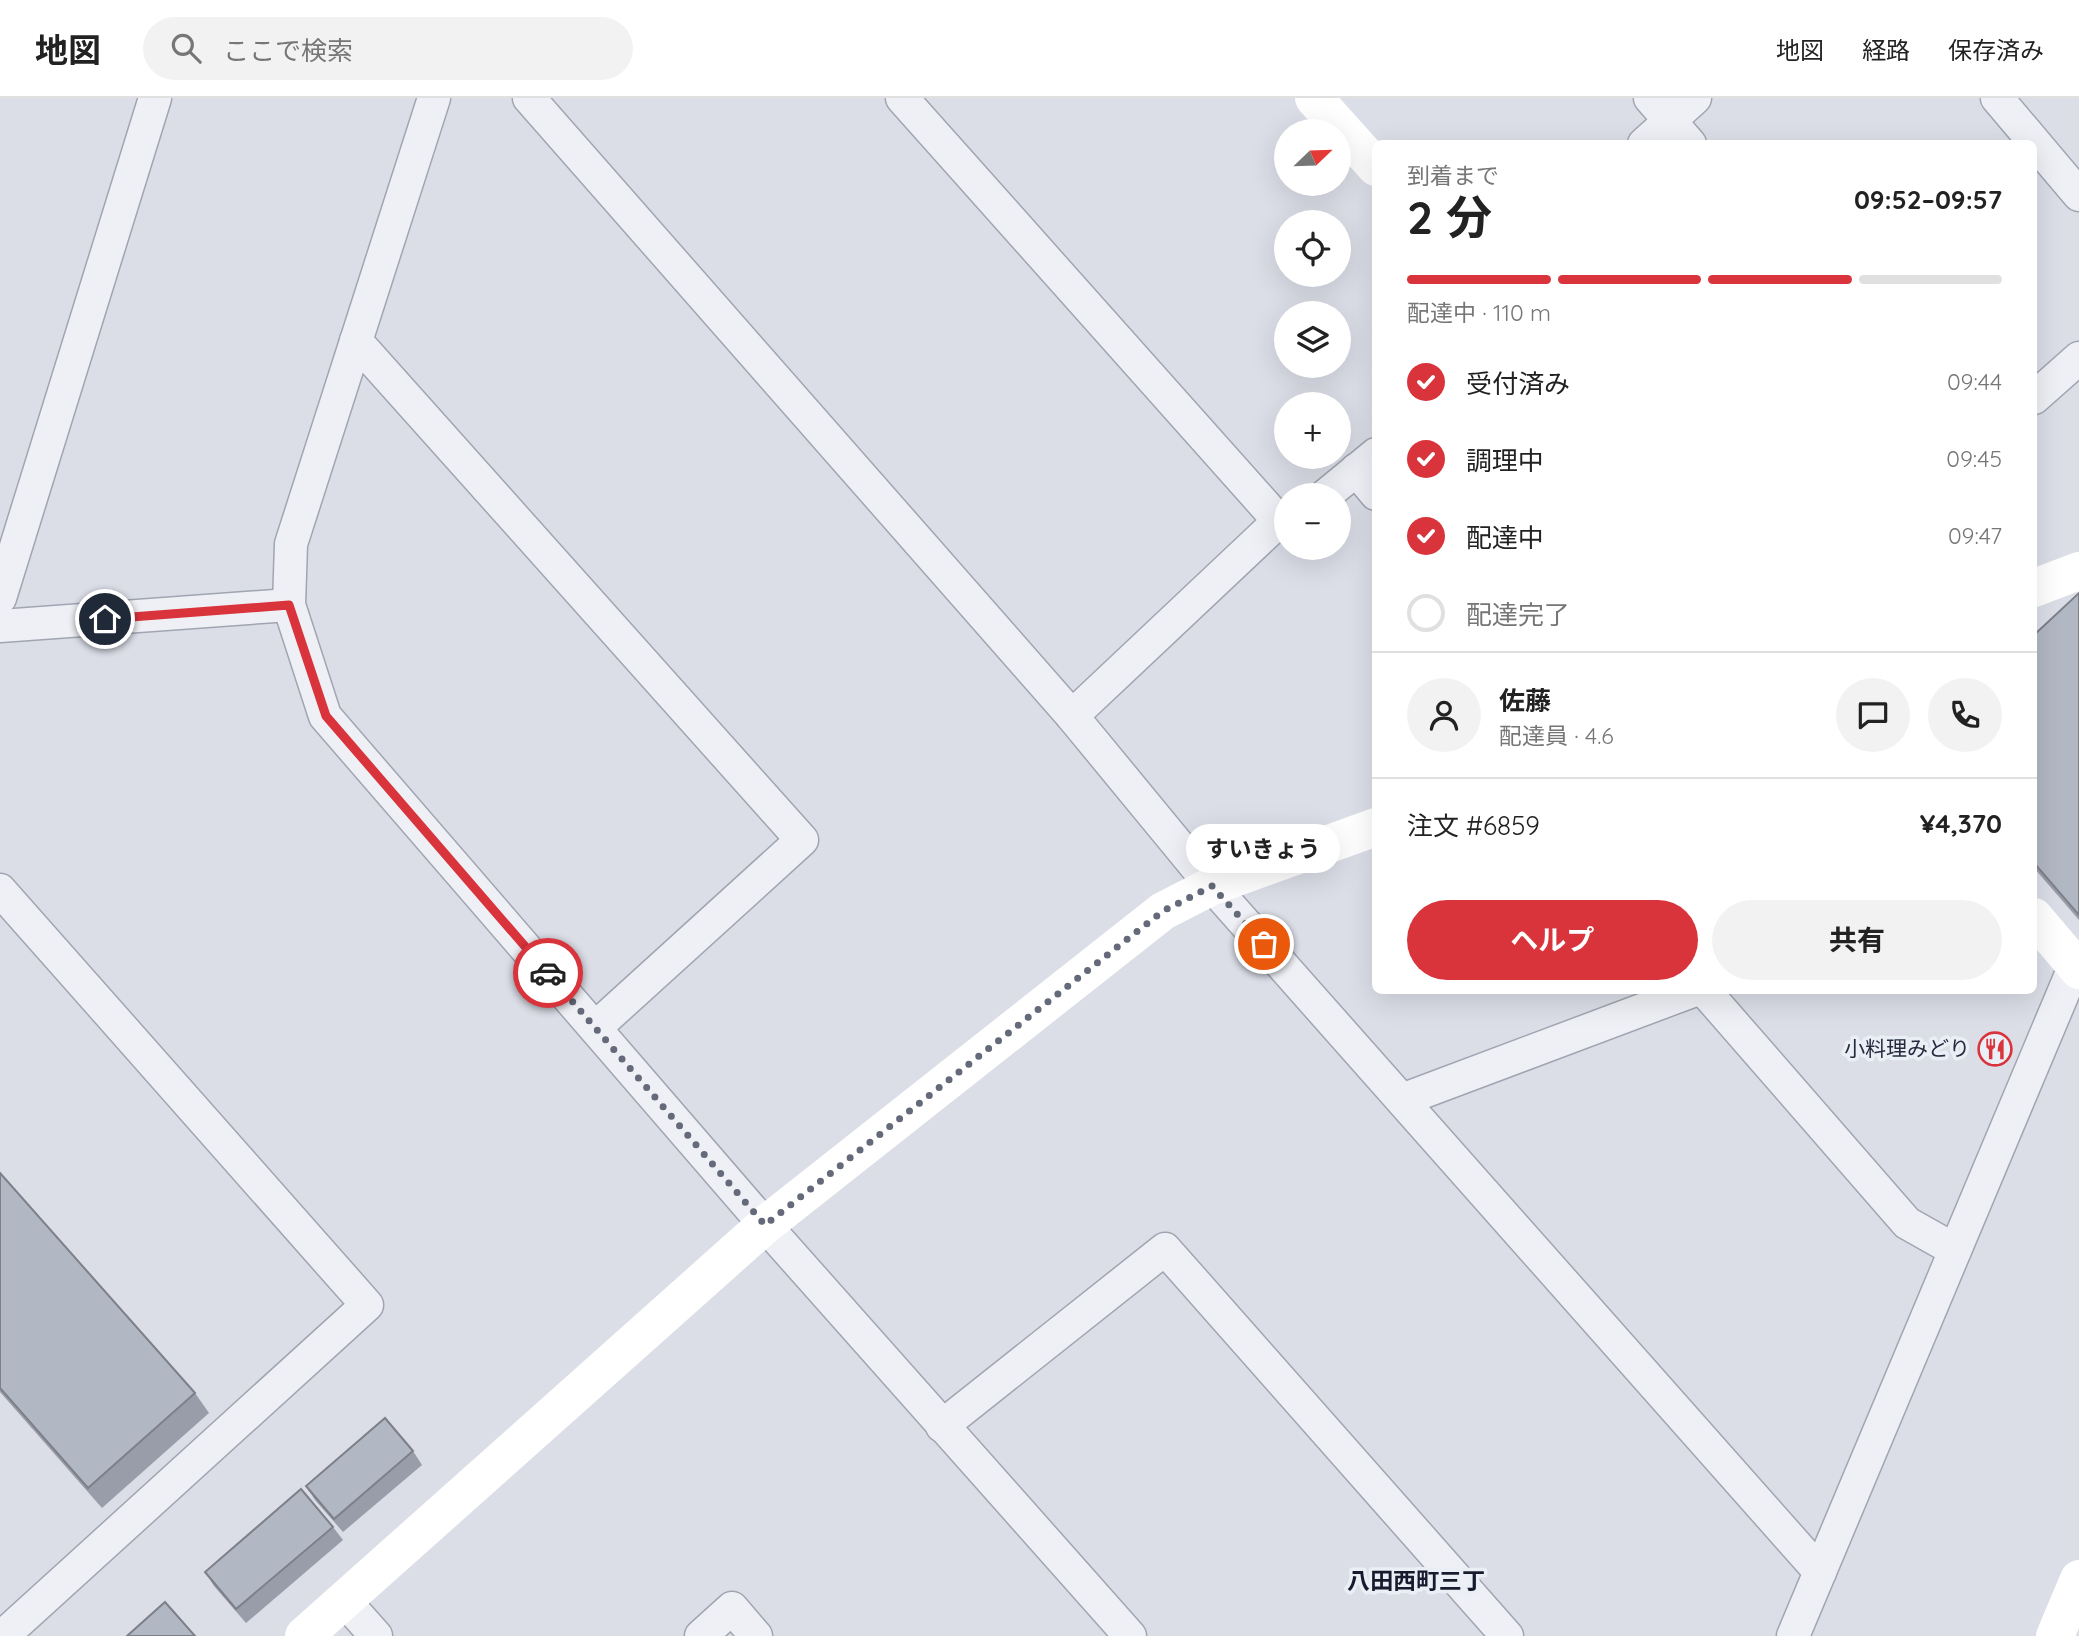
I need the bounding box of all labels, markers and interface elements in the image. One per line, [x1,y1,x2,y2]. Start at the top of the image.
search box [143,17,633,80]
text: 地図 [35,29,101,70]
icon: search [167,29,205,67]
text: ここで検索 [223,34,353,67]
text: 地図 [1776,35,1824,65]
text: 経路 [1862,35,1910,65]
text: 保存済み [1948,35,2044,65]
north arrow [1274,119,1351,196]
map controls [1274,119,1351,560]
text: 到着まで [1407,161,1499,190]
text: 09:52–09:57 [1854,183,2002,216]
text: 2 分 [1407,188,1492,246]
button: locate [1274,210,1351,287]
text: 配達中 · 110 m [1407,298,1551,327]
button: layers [1274,301,1351,378]
icon: check [1407,363,1445,401]
text: 受付済み [1466,367,1570,400]
text: 09:44 [1947,367,2002,396]
button: + [1274,392,1351,469]
icon: check [1407,440,1445,478]
text: 調理中 [1466,444,1544,477]
text: 09:45 [1946,444,2002,473]
button: − [1274,483,1351,560]
icon: check [1407,517,1445,555]
text: 配達中 [1466,521,1544,554]
text: 09:47 [1948,521,2002,550]
pin [75,589,135,649]
text: 配達完了 [1466,598,1570,631]
icon: home [86,600,124,638]
button: person [1407,678,1481,752]
button: chat [1836,678,1910,752]
button: phone [1928,678,2002,752]
text: 佐藤 [1499,684,1551,717]
text: 配達員 · 4.6 [1499,721,1614,750]
text: ¥4,370 [1920,807,2002,840]
text: 注文 #6859 [1407,809,1540,842]
callout: すいきょう [1187,825,1341,874]
text: すいきょう [1206,834,1321,863]
button: ヘルプ [1407,900,1698,980]
button: 共有 [1712,900,2002,980]
pin [1234,914,1294,974]
icon: bag [1245,925,1283,963]
courier [513,938,583,1008]
icon: car [529,954,567,992]
restaurant icon: 小料理みどり [1976,1030,2014,1068]
place label: 小料理みどり [1844,1035,1970,1061]
district label: 八田西町三丁 [1347,1566,1485,1595]

